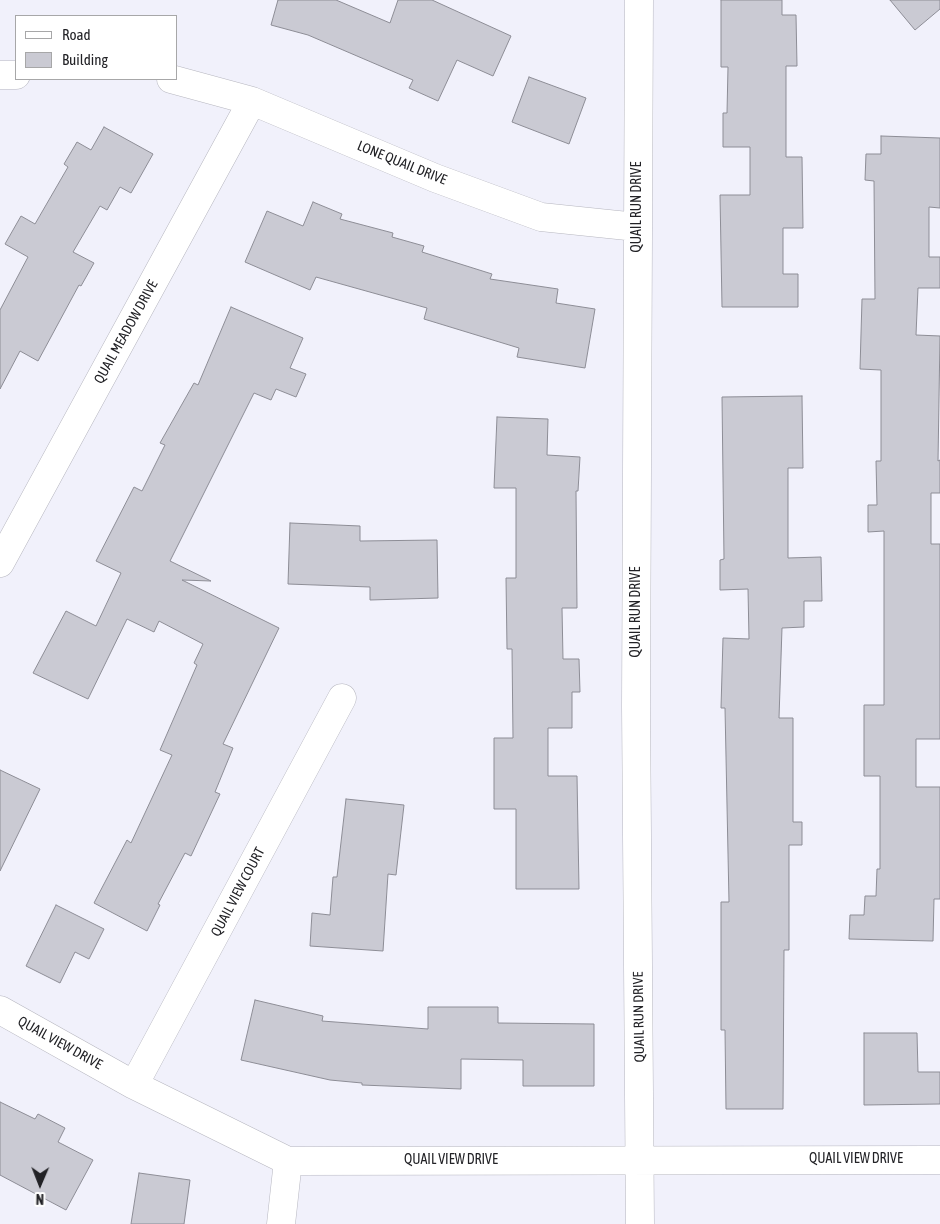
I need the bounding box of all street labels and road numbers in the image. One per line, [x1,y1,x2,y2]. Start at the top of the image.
street label: LONE QUAIL DRIVE [355,137,449,189]
street label: QUAIL RUN DRIVE [629,162,645,252]
street label: QUAIL MEADOW DRIVE [91,277,161,387]
street label: QUAIL RUN DRIVE [628,567,644,657]
street label: QUAIL VIEW COURT [208,845,268,939]
street label: QUAIL RUN DRIVE [630,971,648,1063]
street label: QUAIL VIEW DRIVE [15,1013,105,1073]
street label: QUAIL VIEW DRIVE [809,1151,903,1167]
street label: QUAIL VIEW DRIVE [404,1152,498,1168]

